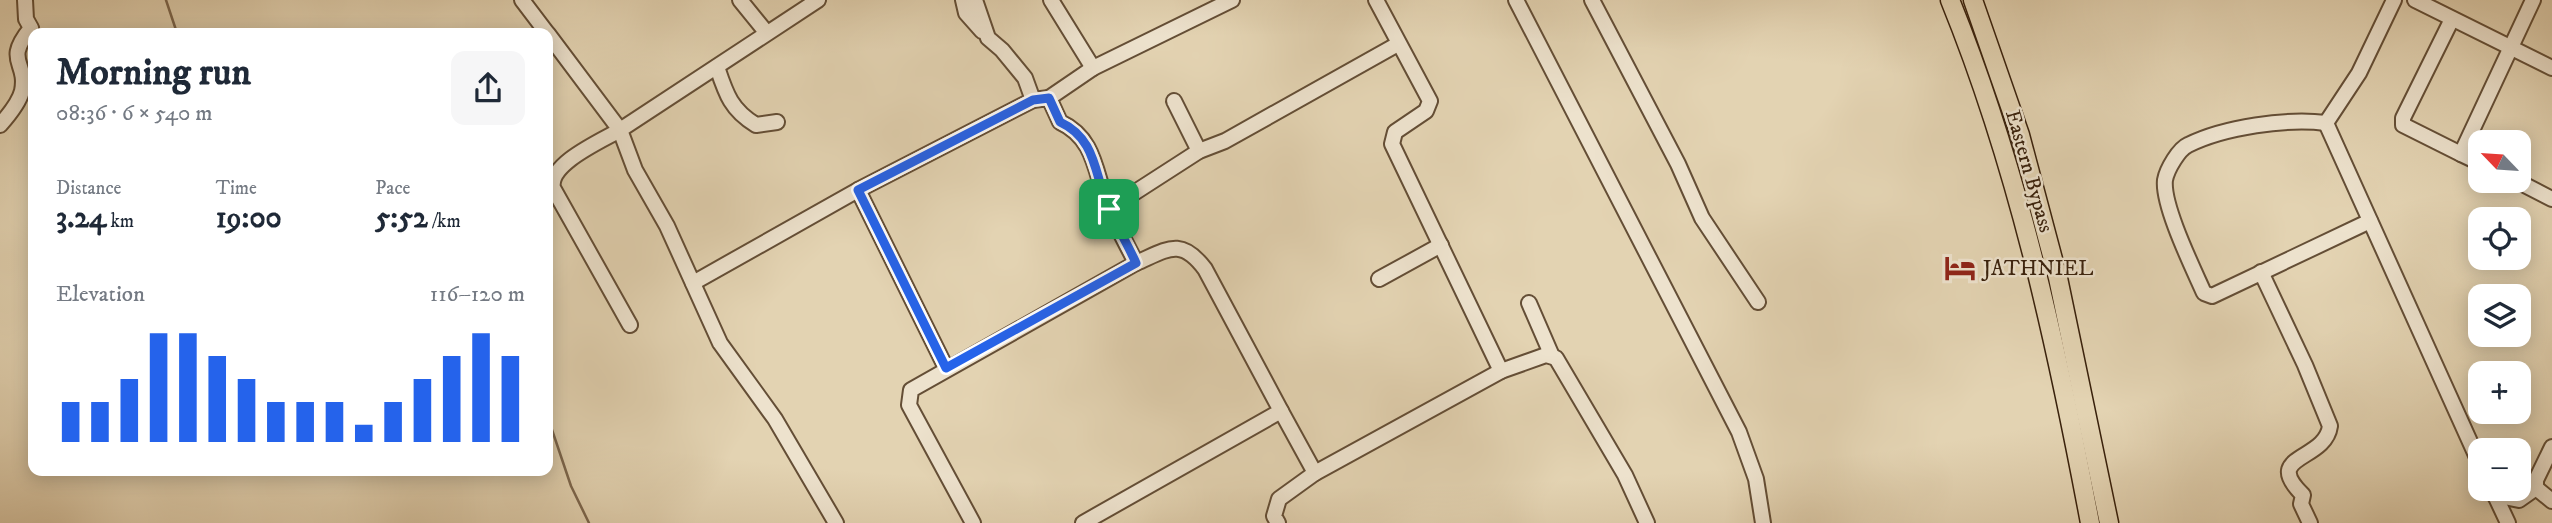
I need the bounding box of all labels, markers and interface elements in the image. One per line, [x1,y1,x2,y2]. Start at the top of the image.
text: Morning run [56,49,251,97]
button: share [451,51,525,125]
text: 08:36 · 6 × 540 m [56,99,213,128]
street label: Eastern Bypass [1999,107,2059,236]
north arrow [2468,130,2530,192]
map controls [2468,130,2531,501]
text: Distance [56,177,121,200]
text: Time [216,177,257,200]
text: Pace [375,177,410,200]
pin [1079,179,1139,239]
icon: arrive [1090,190,1128,228]
text: 3.24 [56,200,106,237]
text: 19:00 [216,200,282,237]
text: 5:52 [375,200,428,237]
button: locate [2468,207,2531,270]
text: km [106,210,134,233]
text: /km [428,210,461,233]
hotel icon: JATHNIEL [1943,251,1977,285]
place label: JATHNIEL [1981,256,2093,282]
text: Elevation [56,280,145,309]
text: 116–120 m [430,280,525,309]
button: layers [2468,284,2531,347]
button: + [2468,361,2531,424]
button: − [2468,438,2531,501]

